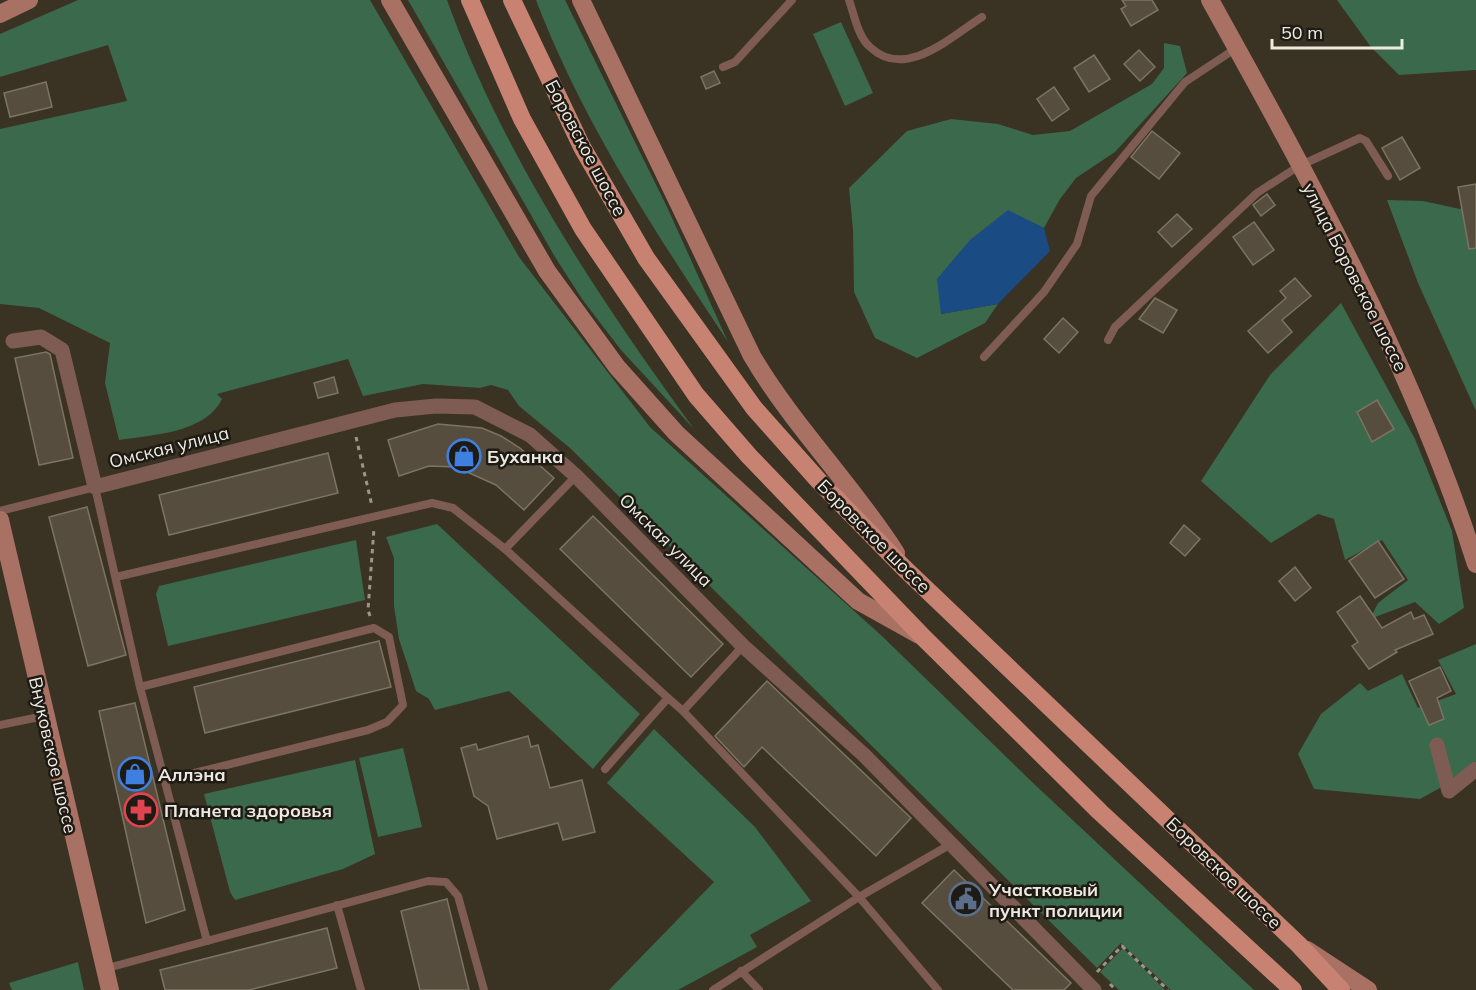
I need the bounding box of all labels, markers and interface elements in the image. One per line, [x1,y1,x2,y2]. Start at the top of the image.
scale bar [1272,12,1402,50]
text: 50 m [1281,21,1323,44]
street label: Боровское шоссе [540,76,632,220]
street label: улица Боровское шоссе [1297,179,1413,375]
street label: Омская улица [107,421,231,473]
shop icon: Буханка [446,438,482,474]
place label: Буханка [487,445,564,468]
street label: Боровское шоссе [812,474,936,598]
street label: Омская улица [614,488,718,592]
street label: Внуковское шоссе [24,674,82,836]
shop icon: Аллэна [117,756,153,792]
place label: Аллэна [158,763,226,786]
pharmacy icon: Планета здоровья [123,792,159,828]
place label: Планета здоровья [164,799,332,822]
street label: Боровское шоссе [1162,812,1286,934]
place label: Участковый пункт полиции [988,878,1123,922]
public building icon: Участковый пункт полиции [948,881,984,917]

